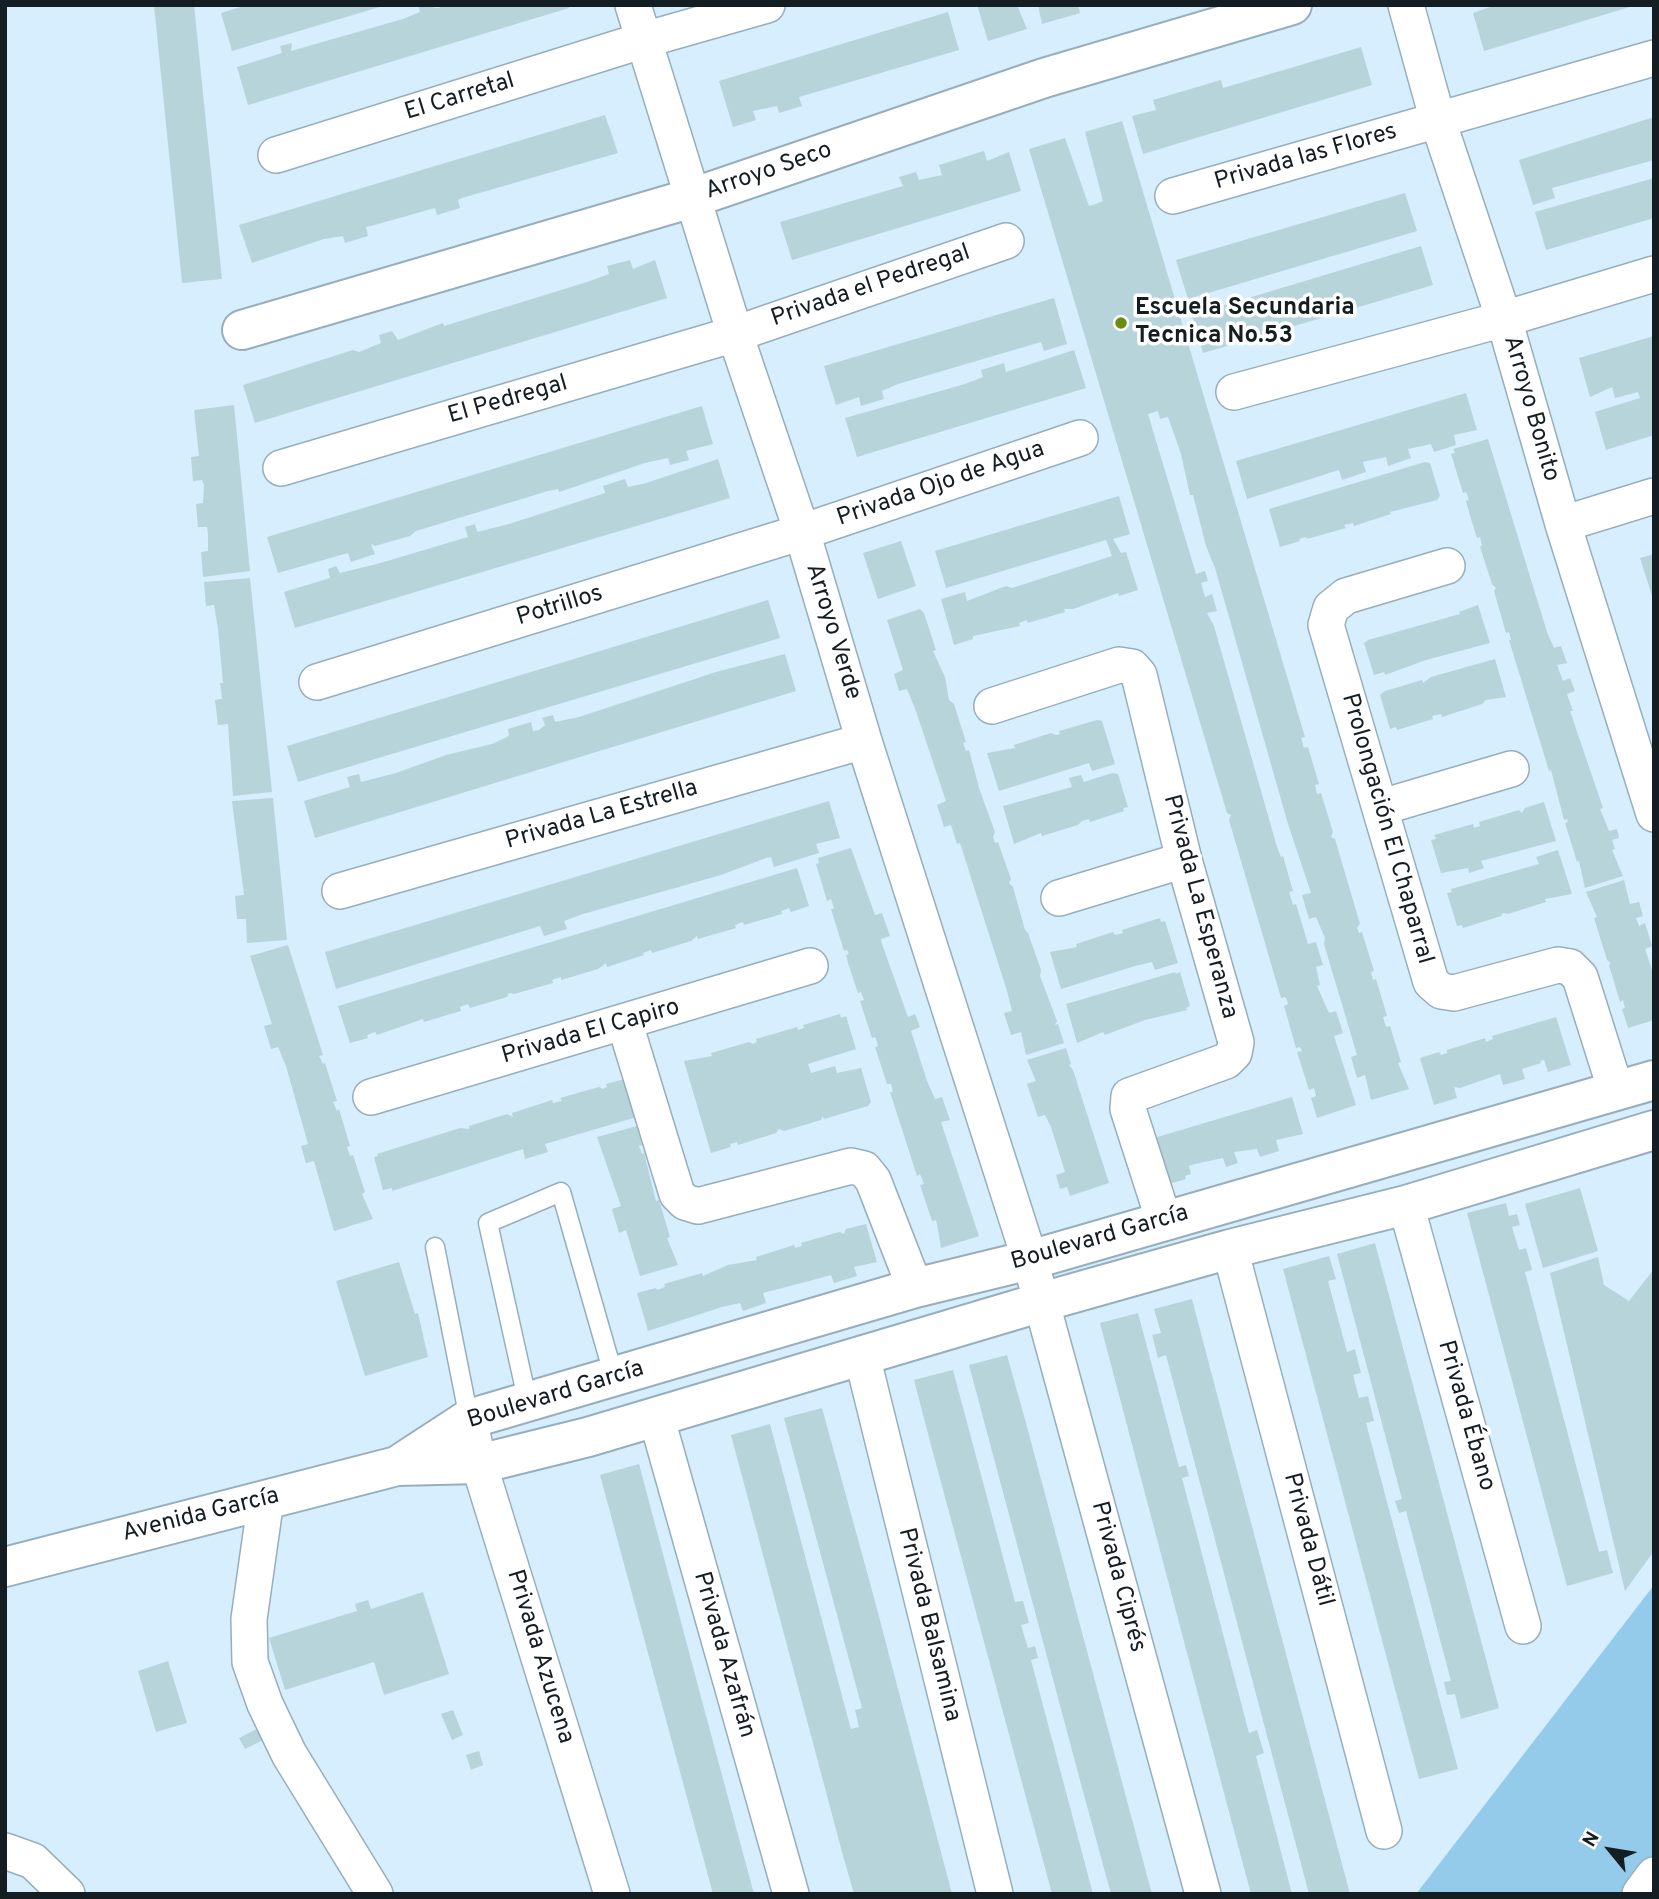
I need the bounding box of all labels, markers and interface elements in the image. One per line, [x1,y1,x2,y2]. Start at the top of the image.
street label: El Carretal [402,68,518,128]
street label: Privada las Flores [1211,118,1401,198]
street label: Arroyo Seco [702,137,836,207]
street label: Privada el Pedregal [768,239,974,335]
place label: Escuela Secundaria Tecnica No.53 [1135,295,1355,351]
marker: Escuela Secundaria Tecnica No.53 [1113,315,1129,331]
street label: Arroyo Bonito [1495,333,1565,485]
street label: El Pedregal [445,370,571,432]
street label: Privada Ojo de Agua [833,436,1049,534]
street label: Arroyo Verde [798,560,866,704]
street label: Potrillos [513,580,607,634]
street label: Prolongación El Chaparral [1334,690,1438,968]
street label: Privada La Estrella [503,775,701,857]
street label: Privada La Esperanza [1155,792,1243,1022]
street label: Privada El Capiro [499,994,683,1072]
street label: Boulevard García [1008,1200,1192,1278]
street label: Privada Ébano [1430,1337,1500,1495]
street label: Boulevard García [464,1355,648,1437]
street label: Privada Dátil [1275,1470,1339,1610]
street label: Avenida García [120,1483,282,1549]
street label: Privada Ciprés [1083,1498,1151,1656]
street label: Privada Balsamina [890,1525,966,1725]
street label: Privada Azucena [499,1567,579,1747]
street label: Privada Azafrán [686,1569,760,1741]
north arrow [1575,1815,1645,1885]
text: N [1578,1828,1606,1851]

